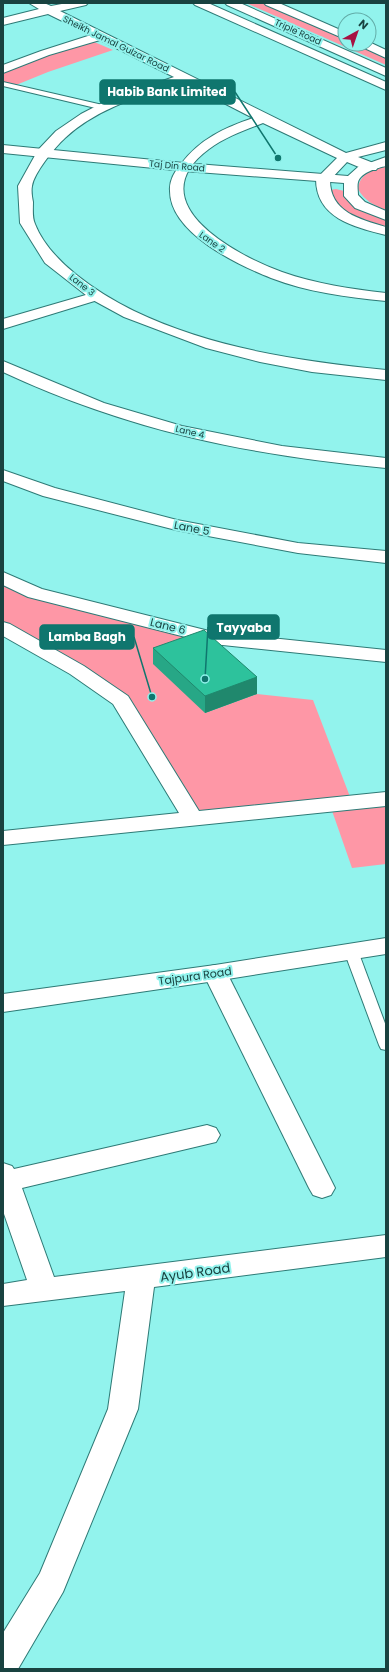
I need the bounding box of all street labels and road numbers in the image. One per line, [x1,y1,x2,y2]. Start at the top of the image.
street label: Sheikh Jamal Gulzar Road [61,13,171,75]
street label: Triple Road [273,16,323,48]
street label: Taj Din Road [149,158,205,174]
street label: Lane 2 [197,229,227,255]
street label: Lane 3 [67,271,97,299]
street label: Lane 4 [174,423,206,441]
street label: Lane 5 [173,517,211,539]
street label: Lane 6 [149,614,187,638]
street label: Tajpura Road [157,963,233,989]
street label: Ayub Road [159,1258,231,1287]

